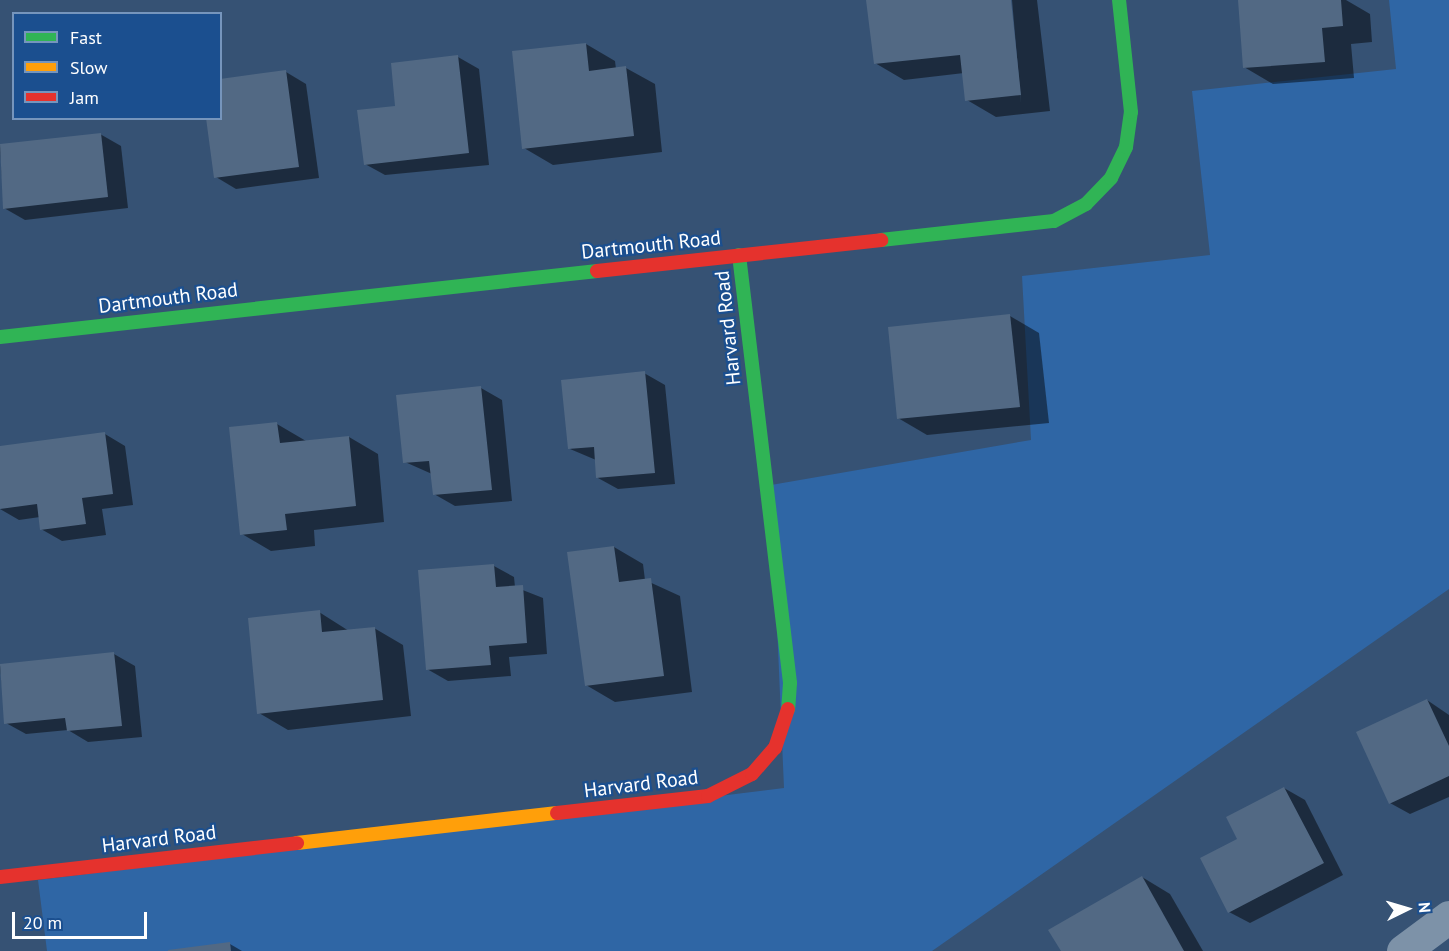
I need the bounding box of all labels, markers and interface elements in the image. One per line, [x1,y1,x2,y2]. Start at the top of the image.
legend [12,12,222,120]
text: Fast [70,26,102,49]
text: Slow [70,56,108,79]
text: Jam [70,86,99,109]
street label: Dartmouth Road [580,226,722,264]
street label: Harvard Road [710,270,746,386]
street label: Dartmouth Road [97,278,239,318]
street label: Harvard Road [582,765,700,803]
street label: Harvard Road [100,820,218,858]
north arrow [1377,879,1437,939]
scale bar [15,900,150,938]
text: N [1415,901,1435,914]
text: 20 m [23,911,62,934]

